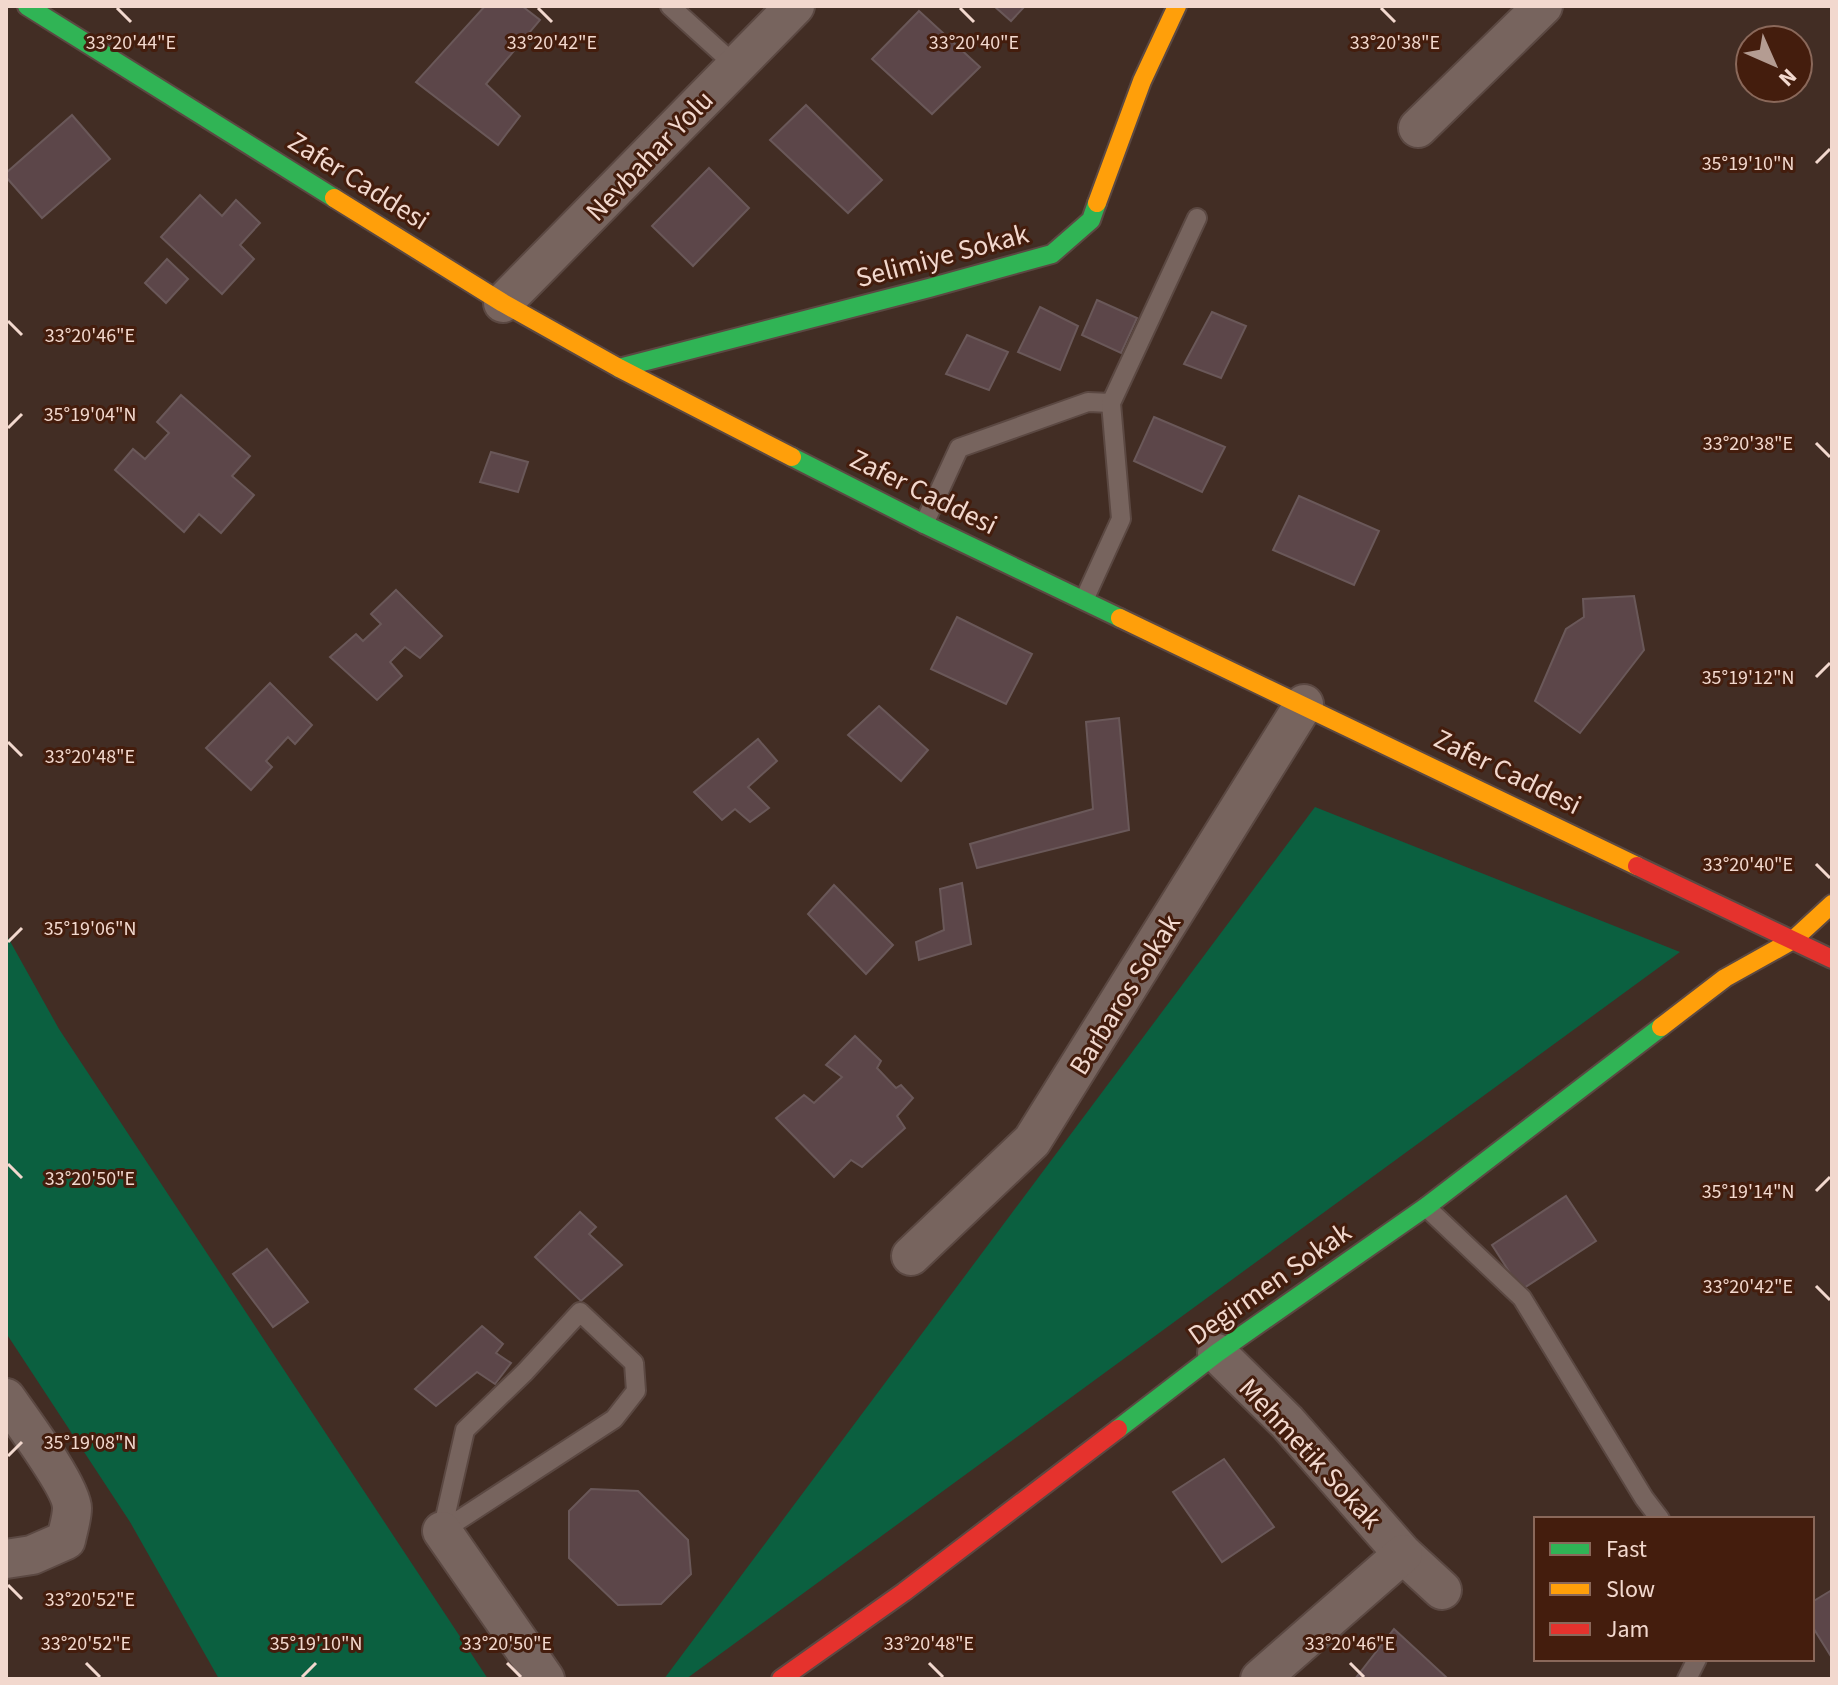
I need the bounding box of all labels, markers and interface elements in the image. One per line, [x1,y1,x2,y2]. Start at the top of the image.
north arrow [1734,24,1814,104]
text: 33°20'44"E [86,29,176,57]
text: 33°20'42"E [507,29,597,57]
text: 33°20'40"E [929,29,1019,57]
text: 33°20'38"E [1350,29,1440,57]
text: N [1771,61,1804,94]
street label: Nevbahar Yolu [577,81,723,230]
street label: Zafer Caddesi [280,122,437,240]
text: 35°19'10"N [1702,150,1794,178]
street label: Selimiye Sokak [852,214,1033,298]
text: 33°20'46"E [45,322,135,350]
text: 35°19'04"N [44,401,136,429]
text: 33°20'38"E [1703,430,1793,458]
street label: Zafer Caddesi [843,439,1004,545]
text: 35°19'12"N [1702,664,1794,692]
street label: Zafer Caddesi [1427,719,1588,825]
text: 33°20'48"E [45,743,135,771]
text: 33°20'40"E [1703,851,1793,879]
street label: Barbaros Sokak [1059,906,1190,1083]
text: 35°19'06"N [44,915,136,943]
text: 33°20'50"E [45,1165,135,1193]
text: 35°19'14"N [1702,1178,1794,1206]
street label: Degirmen Sokak [1180,1213,1359,1355]
text: 33°20'42"E [1703,1273,1793,1301]
street label: Mehmetik Sokak [1230,1369,1391,1538]
text: 35°19'08"N [44,1429,136,1457]
legend [1534,1517,1814,1661]
text: Fast [1606,1532,1647,1567]
text: Slow [1606,1572,1655,1607]
text: 33°20'52"E [45,1586,135,1614]
text: Jam [1606,1612,1650,1647]
text: 33°20'52"E [41,1630,131,1658]
text: 35°19'10"N [270,1630,362,1658]
text: 33°20'50"E [462,1630,552,1658]
text: 33°20'48"E [884,1630,974,1658]
text: 33°20'46"E [1305,1630,1395,1658]

